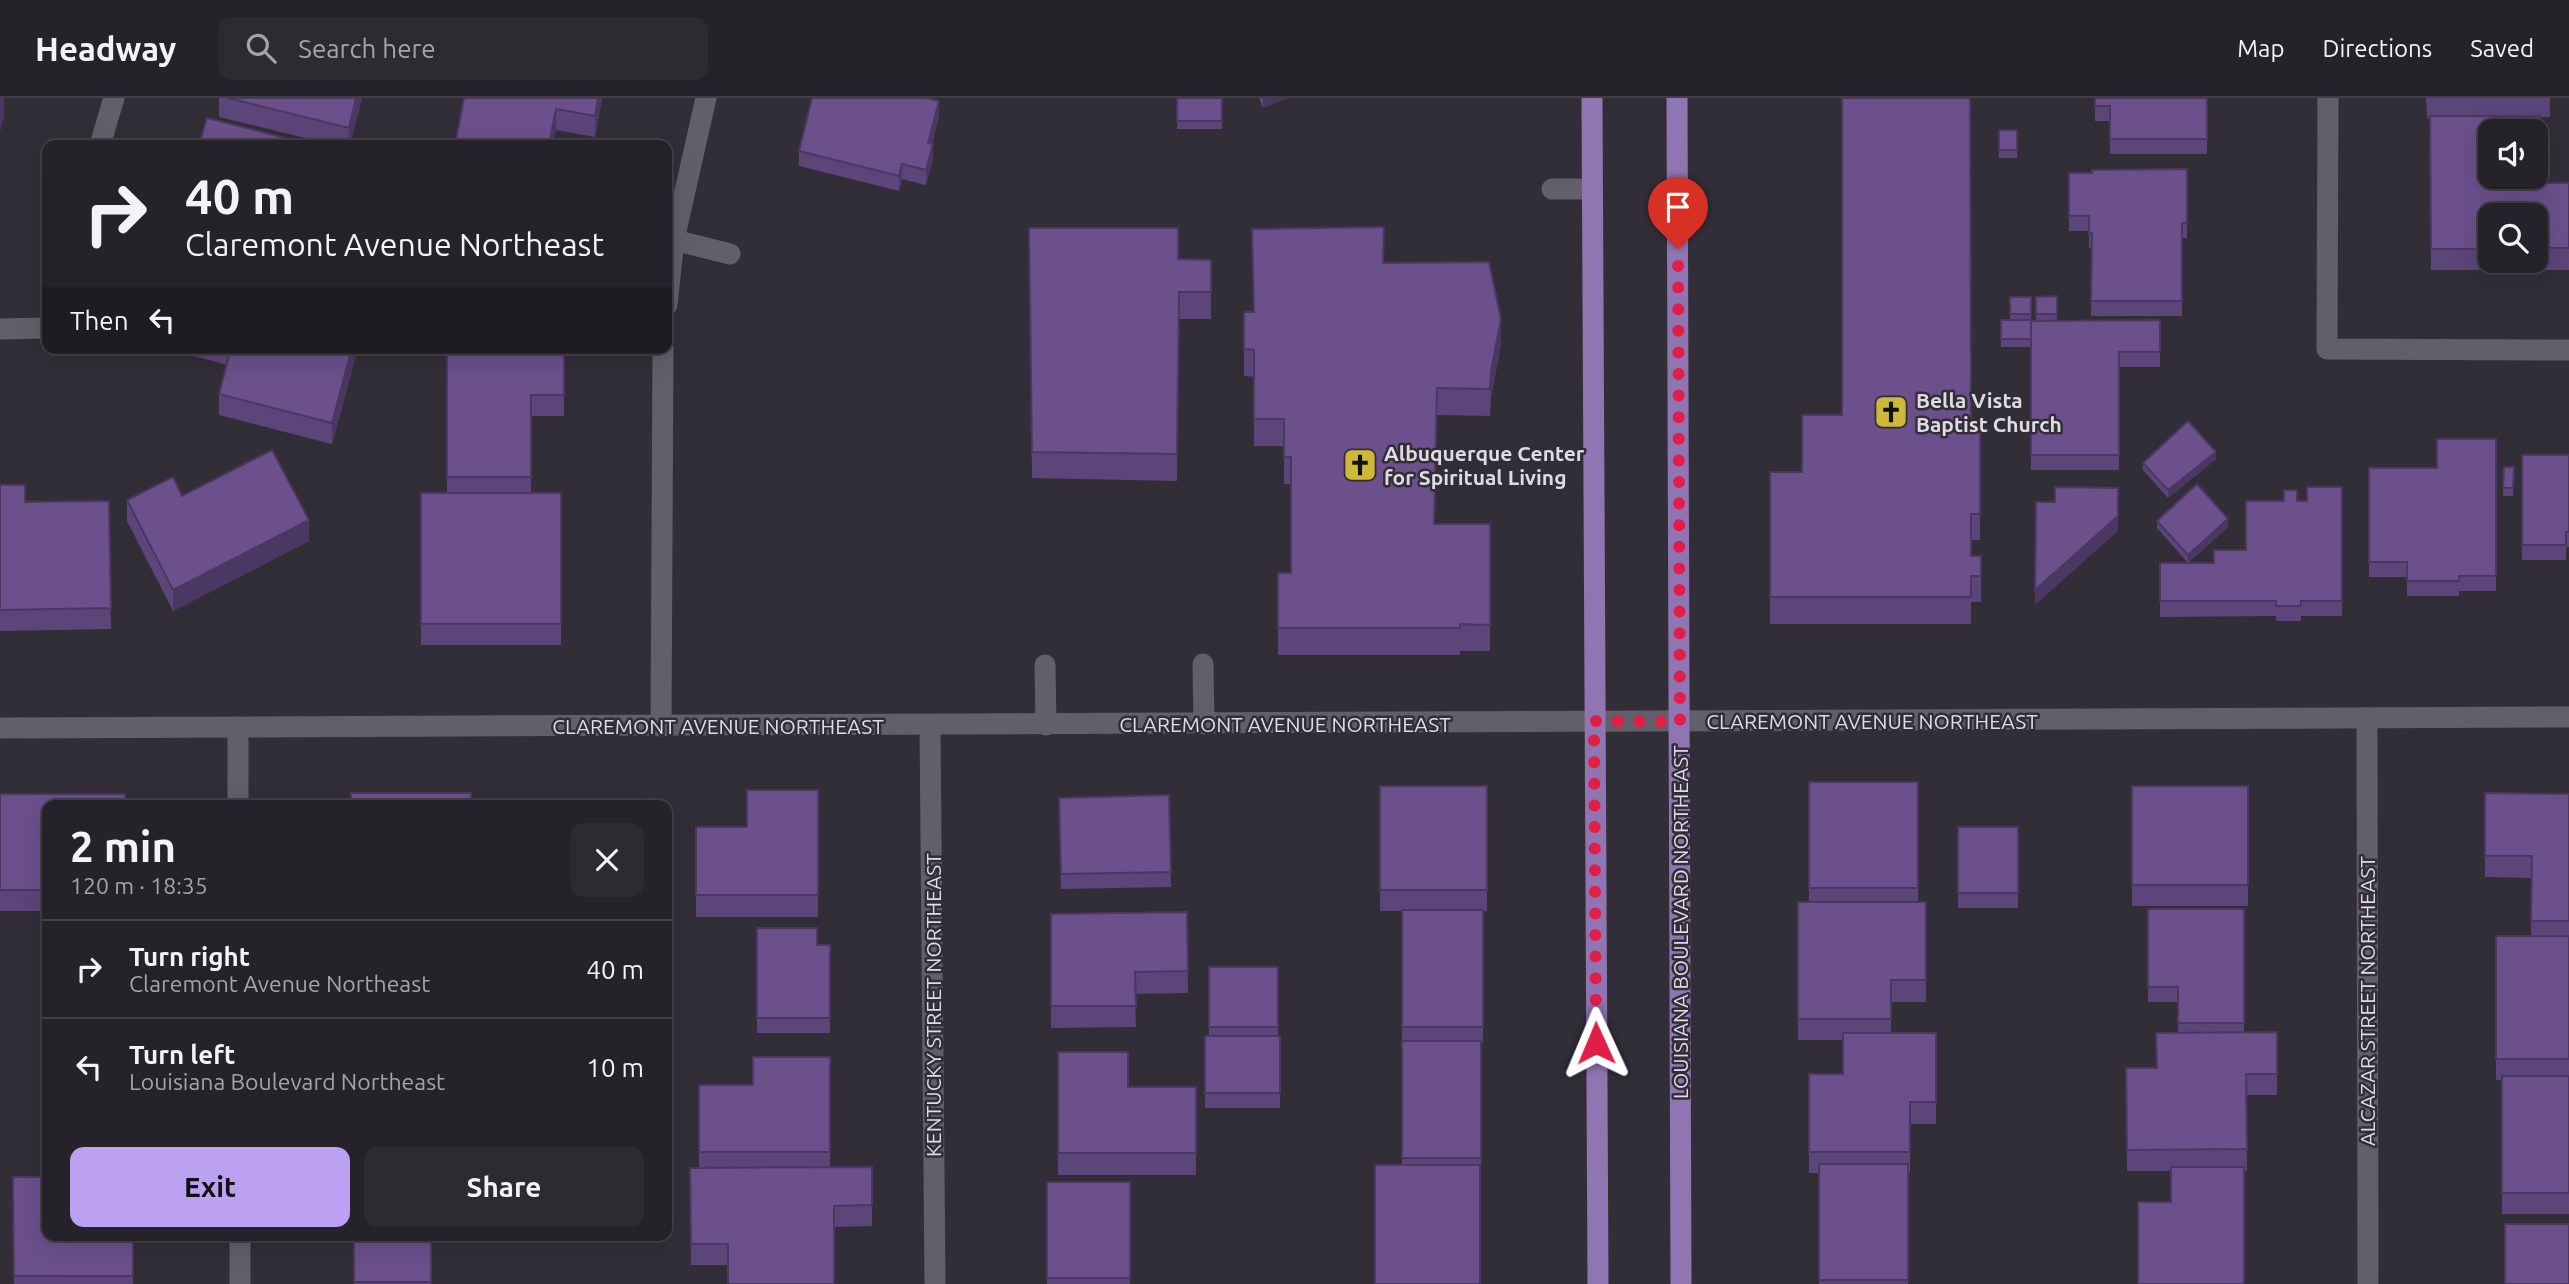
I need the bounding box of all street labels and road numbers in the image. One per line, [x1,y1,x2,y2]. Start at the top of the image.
street label: CLAREMONT AVENUE NORTHEAST [1706,709,2038,733]
street label: CLAREMONT AVENUE NORTHEAST [1119,712,1451,736]
street label: CLAREMONT AVENUE NORTHEAST [552,714,884,738]
street label: LOUISIANA BOULEVARD NORTHEAST [1668,745,1692,1099]
street label: KENTUCKY STREET NORTHEAST [921,853,945,1157]
street label: ALCAZAR STREET NORTHEAST [2355,856,2379,1146]

